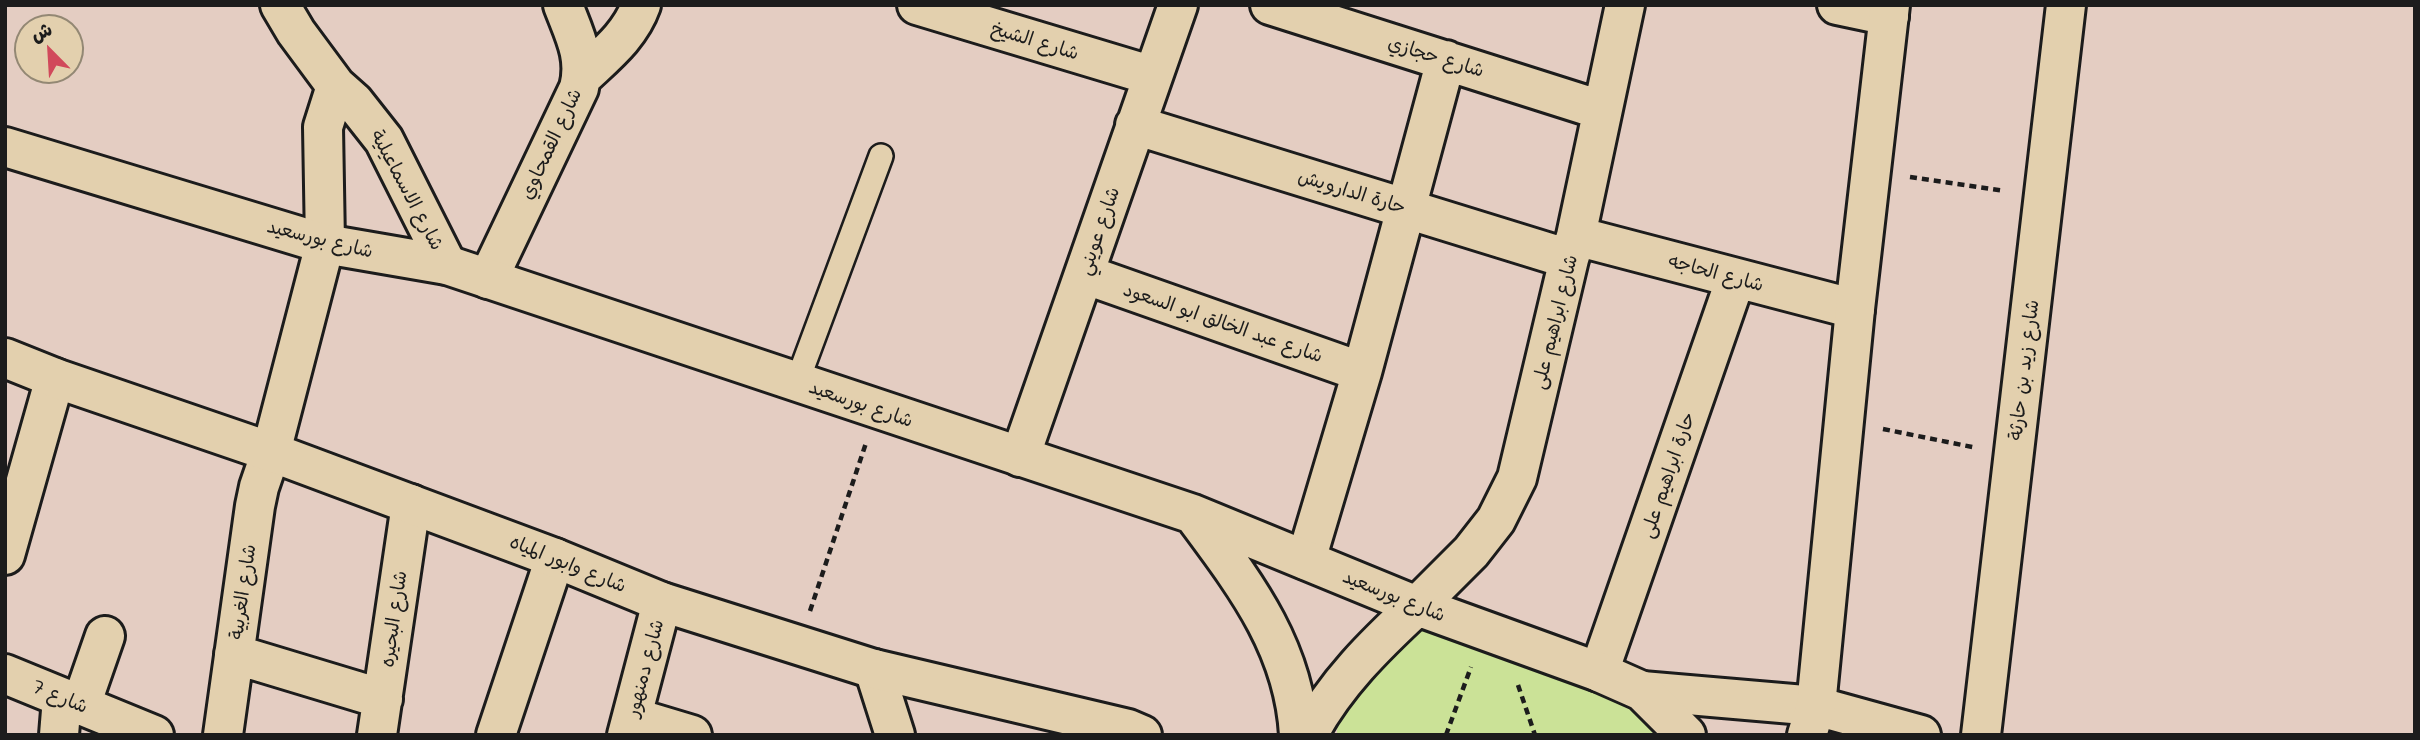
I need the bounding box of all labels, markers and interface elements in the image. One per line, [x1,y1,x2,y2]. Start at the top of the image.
north arrow [14,14,84,84]
text: ش [26,16,56,47]
street label: شارع الشيخ [988,17,1082,65]
street label: شارع حجازي [1385,32,1487,82]
street label: شارع القمحاوي [515,85,587,203]
street label: شارع الاسماعيلية [366,126,448,254]
street label: حارة الدارويش [1295,165,1409,219]
street label: شارع عويني [1073,184,1125,278]
street label: شارع بورسعيد [265,215,375,263]
street label: شارع الحاجه [1666,249,1766,297]
street label: شارع ابراهيم على [1527,252,1583,392]
street label: شارع عبد الخالق ابو السعود [1120,278,1326,368]
street label: شارع زيد بن حارثة [2004,298,2044,442]
street label: شارع بورسعيد [806,376,916,432]
street label: حارة ابراهيم على [1636,409,1700,541]
street label: شارع وابور المياه [506,530,630,598]
street label: شارع الغربية [225,543,261,641]
street label: شارع بورسعيد [1339,565,1449,627]
street label: شارع البحيره [376,569,412,669]
street label: شارع دمنهور [621,617,669,719]
street label: شارع 7 [29,676,91,718]

